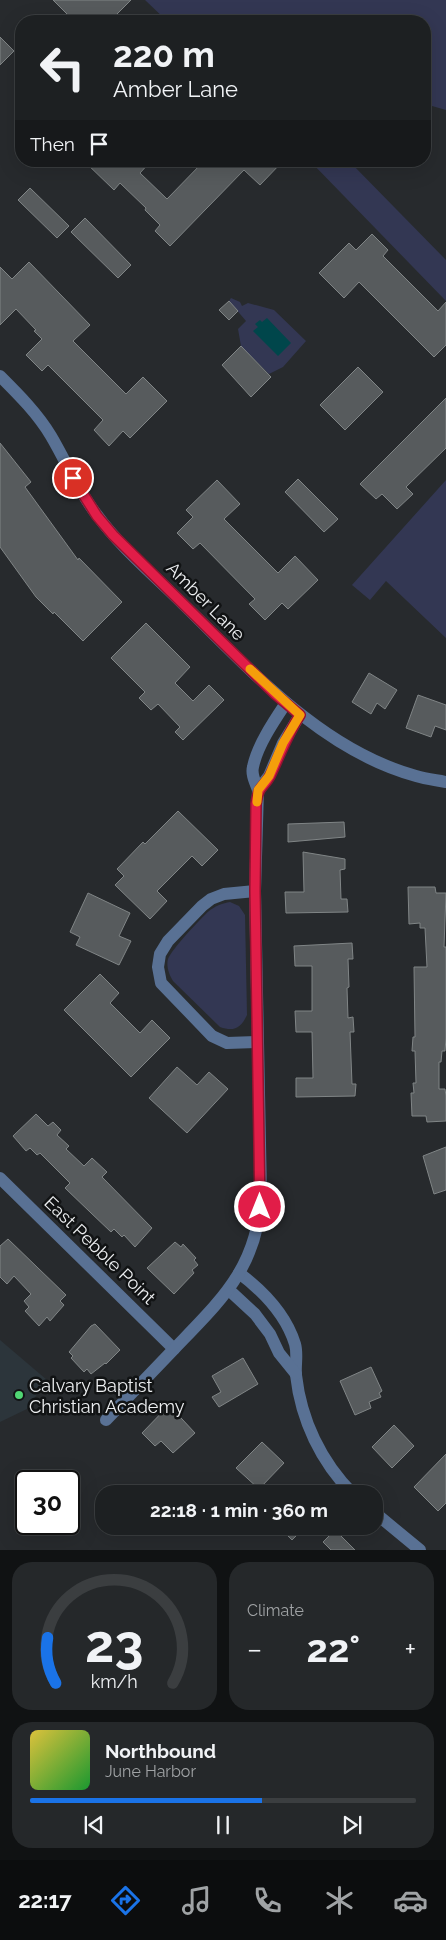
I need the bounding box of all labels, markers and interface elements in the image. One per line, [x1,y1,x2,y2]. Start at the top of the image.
text: 220 m [113,34,215,75]
icon: left [30,35,95,100]
text: Amber Lane [113,76,238,102]
icon: arrive [85,130,113,158]
text: Then [30,133,75,155]
pin [52,457,94,499]
icon: arrive [59,464,87,492]
street label: Amber Lane [162,557,250,645]
position arrow [233,1180,285,1232]
street label: East Pebble Point [40,1192,160,1308]
place label: Calvary Baptist Christian Academy [29,1375,185,1417]
marker: Calvary Baptist Christian Academy [13,1389,25,1401]
speed limit sign: 30 [15,1470,80,1535]
text: 22:18 · 1 min · 360 m [150,1499,328,1521]
text: Climate [247,1601,304,1620]
text: 23 [85,1613,144,1674]
text: 22° [307,1626,360,1671]
text: − [247,1633,262,1666]
text: + [404,1633,416,1666]
text: km/h [91,1671,138,1692]
text: Northbound [105,1740,216,1762]
text: June Harbor [105,1762,196,1781]
icon: previous [80,1811,108,1839]
icon: pause [209,1811,237,1839]
icon: next [338,1811,366,1839]
icon: directions [108,1883,143,1918]
icon: music [179,1883,214,1918]
icon: phone [250,1883,285,1918]
icon: climate [322,1883,357,1918]
icon: car [393,1883,428,1918]
text: 22:17 [18,1887,72,1913]

